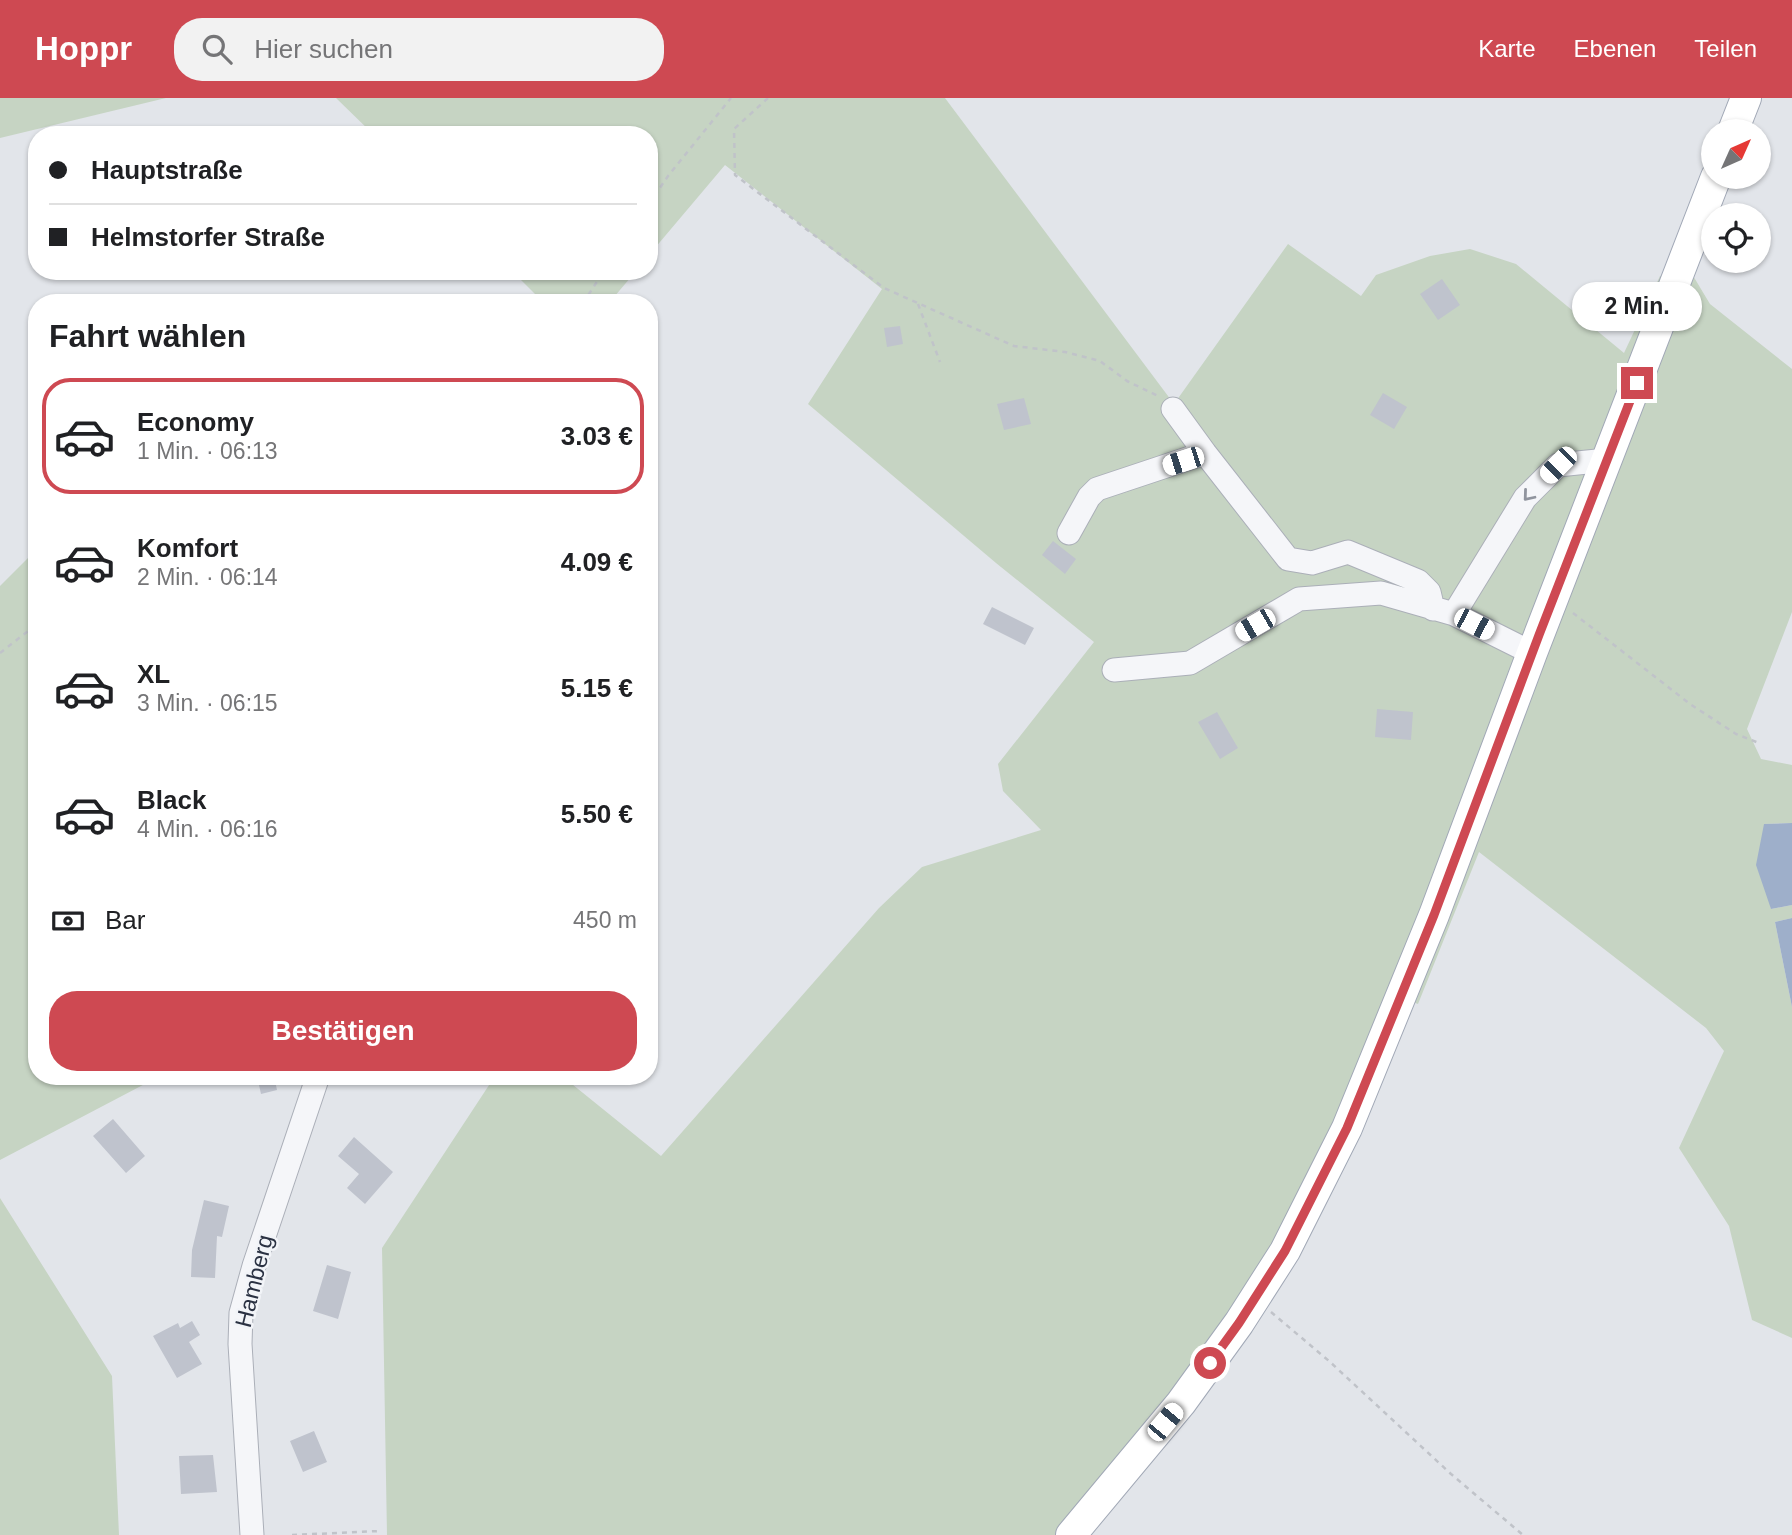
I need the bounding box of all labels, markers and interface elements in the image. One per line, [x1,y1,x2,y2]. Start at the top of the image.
search box [174,18,664,81]
text: Hoppr [35,30,132,67]
icon: search [198,30,236,68]
text: Hier suchen [254,34,393,64]
text: Karte [1478,35,1536,62]
text: Ebenen [1574,35,1656,62]
text: Teilen [1694,35,1757,62]
north arrow [1701,119,1771,189]
map controls [1701,119,1771,273]
text: Hauptstraße [91,155,243,185]
button: locate [1701,203,1771,273]
text: Helmstorfer Straße [91,222,325,252]
callout: 2 Min. [1572,282,1702,330]
text: 2 Min. [1604,293,1670,319]
text: Fahrt wählen [49,318,246,354]
route end [1621,367,1653,399]
icon: car [53,405,116,468]
text: Economy [137,407,254,437]
text: 3.03 € [561,421,633,451]
text: 1 Min. · 06:13 [137,438,278,464]
car [1536,443,1581,487]
car [1160,445,1207,477]
one-way arrow [1524,488,1536,501]
icon: car [53,531,116,594]
text: Komfort [137,533,238,563]
text: 4.09 € [561,547,633,577]
text: 2 Min. · 06:14 [137,564,278,590]
car [1232,605,1279,645]
car [1451,605,1498,643]
icon: car [53,657,116,720]
text: XL [137,659,170,689]
text: 5.15 € [561,673,633,703]
text: 3 Min. · 06:15 [137,690,278,716]
icon: car [53,783,116,846]
text: Black [137,785,206,815]
text: 5.50 € [561,799,633,829]
text: 4 Min. · 06:16 [137,816,278,842]
icon: cash [49,902,87,940]
text: Bar [105,905,145,935]
text: 450 m [573,907,637,933]
button: Bestätigen [49,991,637,1071]
street label: Hamberg [230,1232,278,1330]
route start [1194,1347,1226,1379]
car [1144,1399,1187,1445]

